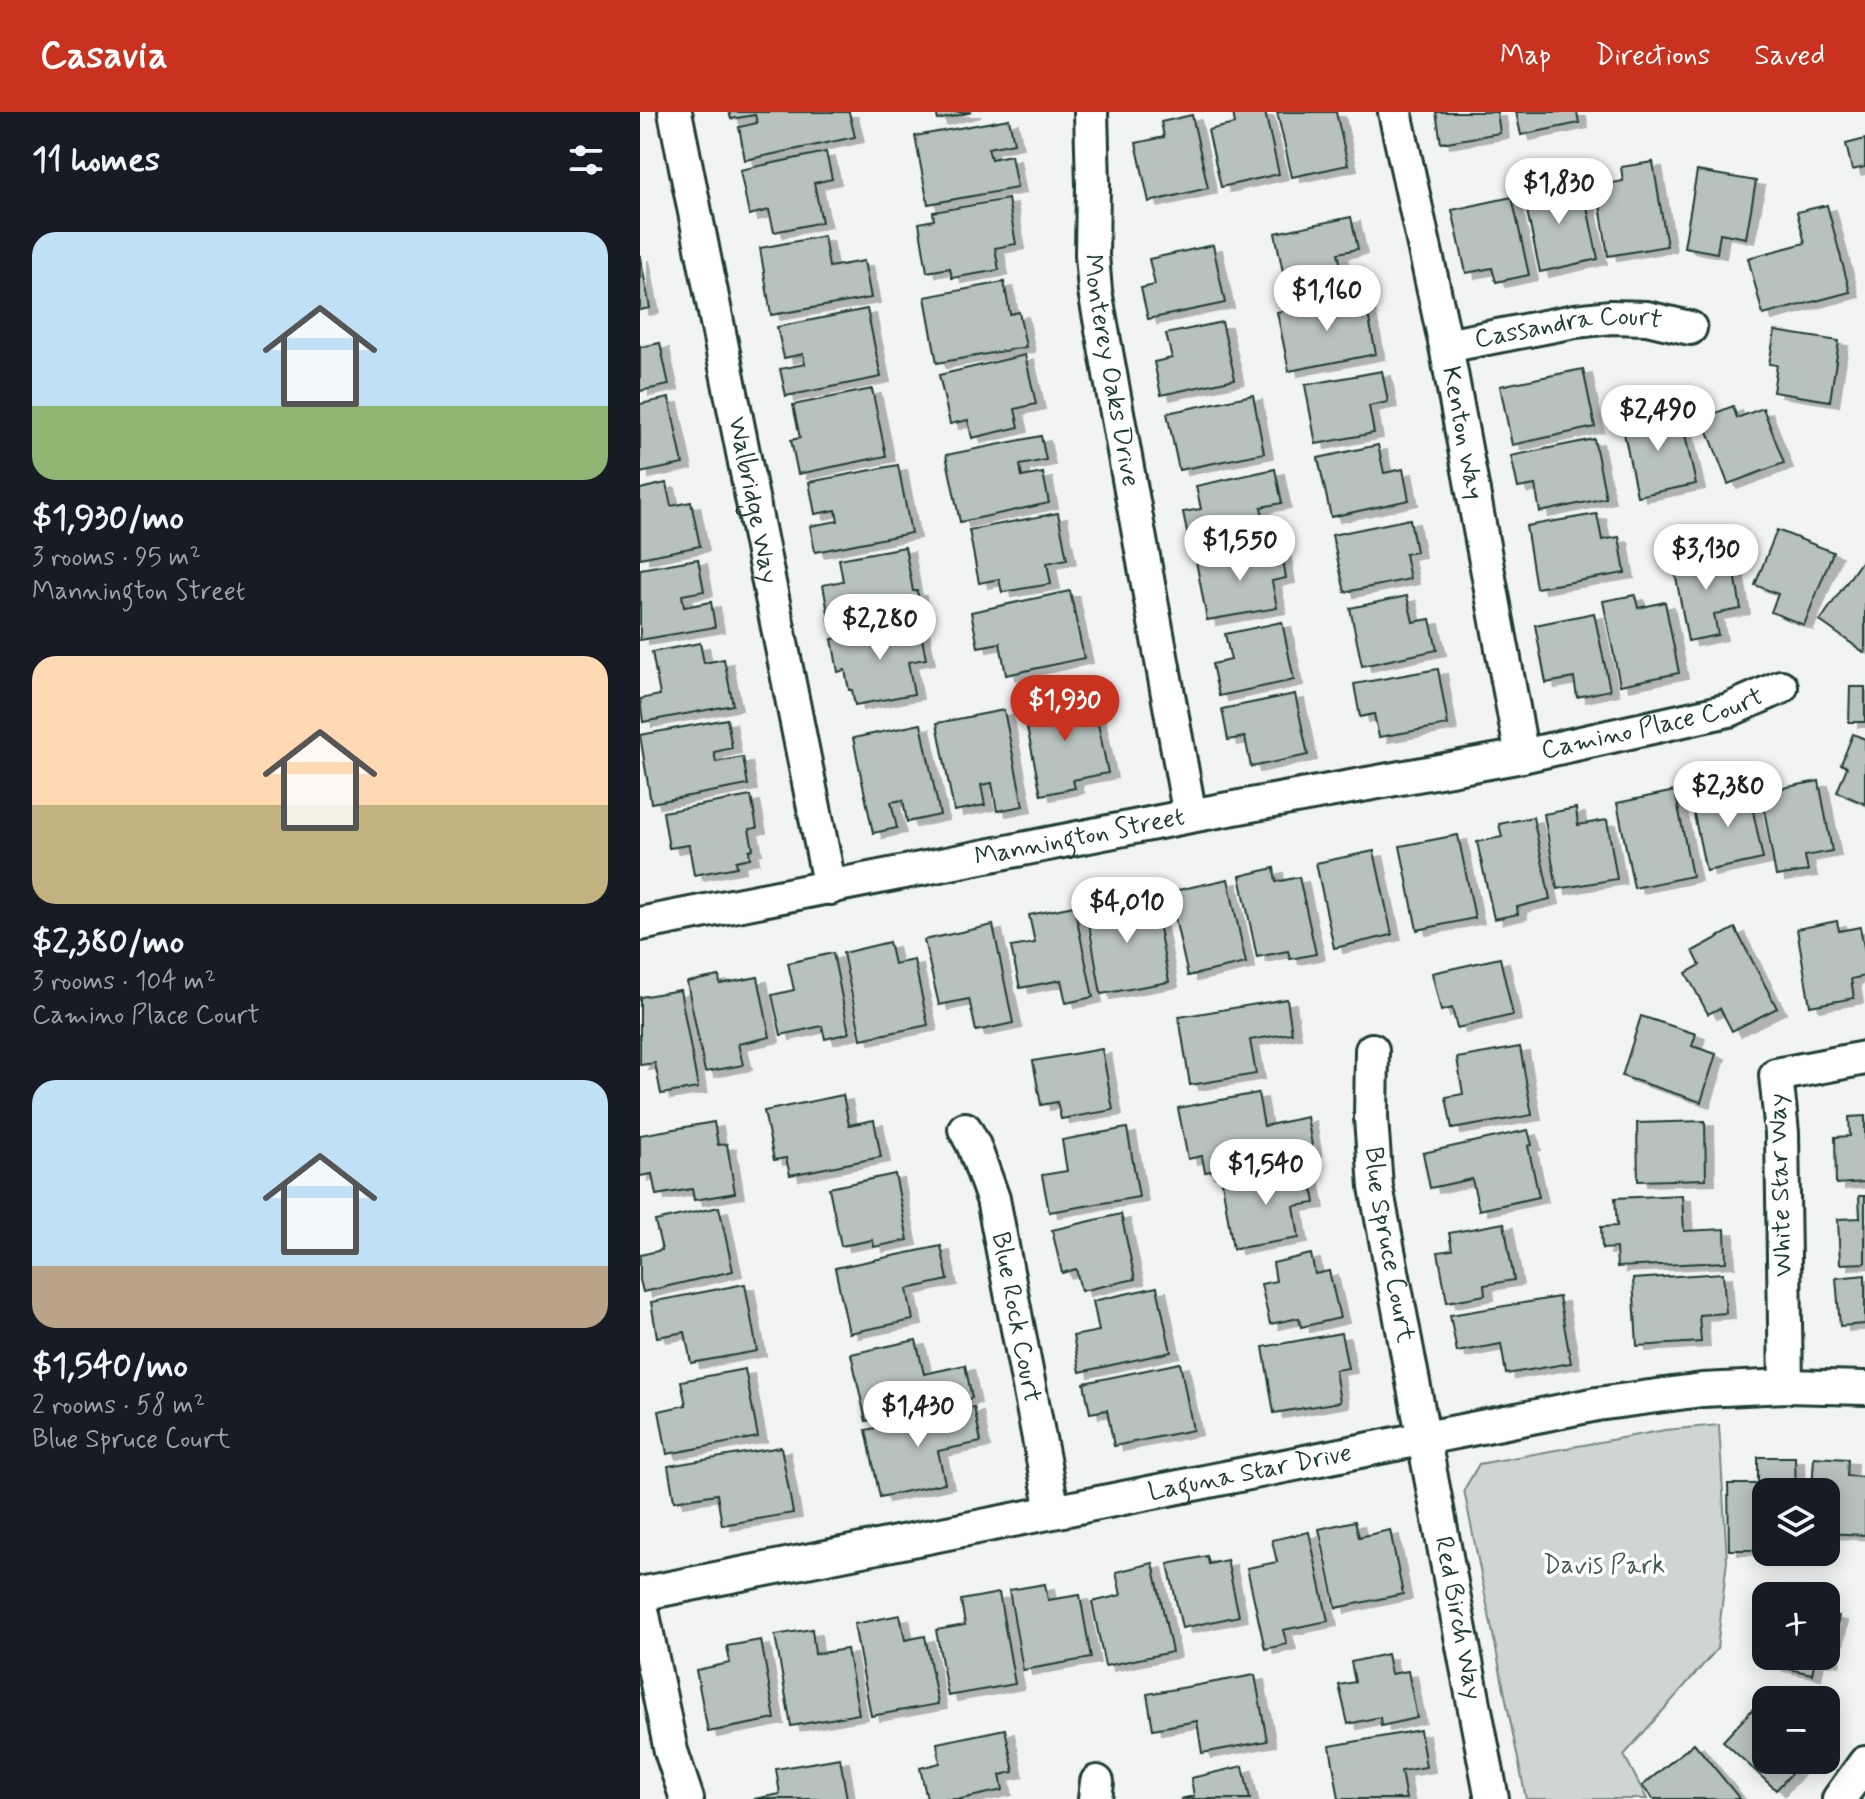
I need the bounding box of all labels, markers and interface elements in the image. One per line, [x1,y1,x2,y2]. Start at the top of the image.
text: Casavia [40,32,168,81]
text: Map [1500,38,1551,75]
text: Directions [1595,38,1710,75]
text: Saved [1754,38,1825,75]
text: 11 homes [32,138,160,183]
icon: filters [564,138,608,182]
pin: $1,830 [1494,158,1624,226]
text: $1,830 [1523,167,1595,201]
street label: Monterey Oaks Drive [1075,253,1147,490]
pin: $1,160 [1262,265,1392,333]
text: $1,160 [1292,274,1362,308]
icon: home [248,284,392,428]
street label: Cassandra Court [1472,299,1665,357]
street label: Kenton Way [1433,364,1491,502]
pin: $2,490 [1593,385,1723,453]
text: $2,490 [1619,394,1697,428]
street label: Walbridge Way [719,414,786,587]
text: $1,930/mo [32,496,184,541]
pin: $1,550 [1175,515,1305,583]
text: $1,550 [1202,524,1278,558]
pin: $3,130 [1641,524,1771,592]
text: $3,130 [1671,533,1741,567]
text: 3 rooms · 95 m² [32,541,201,575]
text: Mannington Street [32,575,245,609]
pin: $2,280 [815,594,945,662]
text: $2,280 [842,603,918,637]
pin: $1,930 [1000,675,1130,743]
street label: Camino Place Court [1538,680,1769,768]
text: $1,930 [1028,684,1102,718]
icon: home [248,708,392,852]
pin: $2,380 [1663,761,1793,829]
text: $2,380 [1691,770,1765,804]
street label: Mannington Street [972,800,1188,875]
pin: $4,010 [1062,877,1192,945]
text: $4,010 [1089,886,1165,920]
text: $2,380/mo [32,920,184,965]
text: 3 rooms · 104 m² [32,965,216,999]
text: Camino Place Court [32,999,260,1033]
street label: White Star Way [1761,1093,1801,1277]
icon: home [248,1132,392,1276]
pin: $1,540 [1201,1139,1331,1207]
street label: Blue Spruce Court [1356,1146,1422,1345]
text: $1,540 [1228,1148,1304,1182]
street label: Blue Rock Court [983,1229,1049,1405]
text: $1,540/mo [32,1344,188,1389]
pin: $1,430 [853,1381,983,1449]
text: 2 rooms · 58 m² [32,1389,205,1423]
text: $1,430 [881,1390,955,1424]
text: Blue Spruce Court [32,1423,230,1457]
street label: Laguna Star Drive [1145,1436,1355,1510]
map controls [1752,1478,1840,1774]
button: layers [1752,1478,1840,1566]
street label: Red Birch Way [1426,1534,1490,1703]
park label: Davis Park [1543,1549,1665,1583]
button: + [1752,1582,1840,1670]
button: − [1752,1686,1840,1774]

